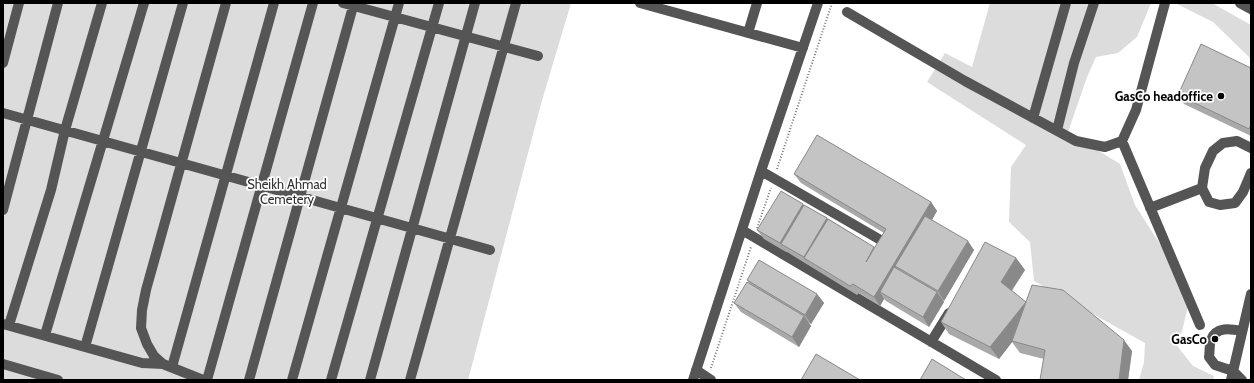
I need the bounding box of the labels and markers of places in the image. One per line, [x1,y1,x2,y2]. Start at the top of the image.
place label: GasCo headoffice [1115,88,1213,104]
marker: GasCo headoffice [1216,91,1226,101]
place label: GasCo [1171,331,1208,347]
marker: GasCo [1210,334,1220,344]

